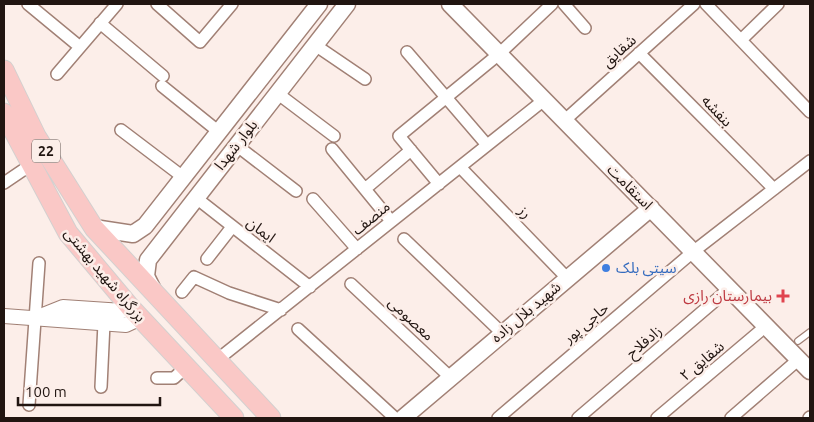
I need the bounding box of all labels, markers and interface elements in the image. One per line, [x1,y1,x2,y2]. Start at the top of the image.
street label: شقایق [598,31,641,72]
street label: بنفشه [698,92,736,130]
street label: بلوار شهدا [211,116,261,174]
road number: 22 [32,140,60,162]
street label: استقامت [604,160,657,213]
street label: منصف [348,197,393,238]
street label: رز [514,201,535,222]
street label: ایمان [243,213,279,247]
street label: بزرگراه شهید بهشتی [60,224,150,326]
place label: سیتی بلک [616,259,677,277]
marker: سیتی بلک [600,262,612,274]
street label: شهید بلال زاده [488,278,565,346]
place label: بیمارستان رازی [683,287,772,305]
marker: بیمارستان رازی [776,289,790,303]
street label: معصومی [384,293,438,345]
street label: حاجی پور [559,299,613,349]
street label: زادفلاح [623,322,667,365]
street label: شقایق ۲ [676,337,729,385]
scale bar [18,374,160,406]
text: 100 m [25,383,67,400]

